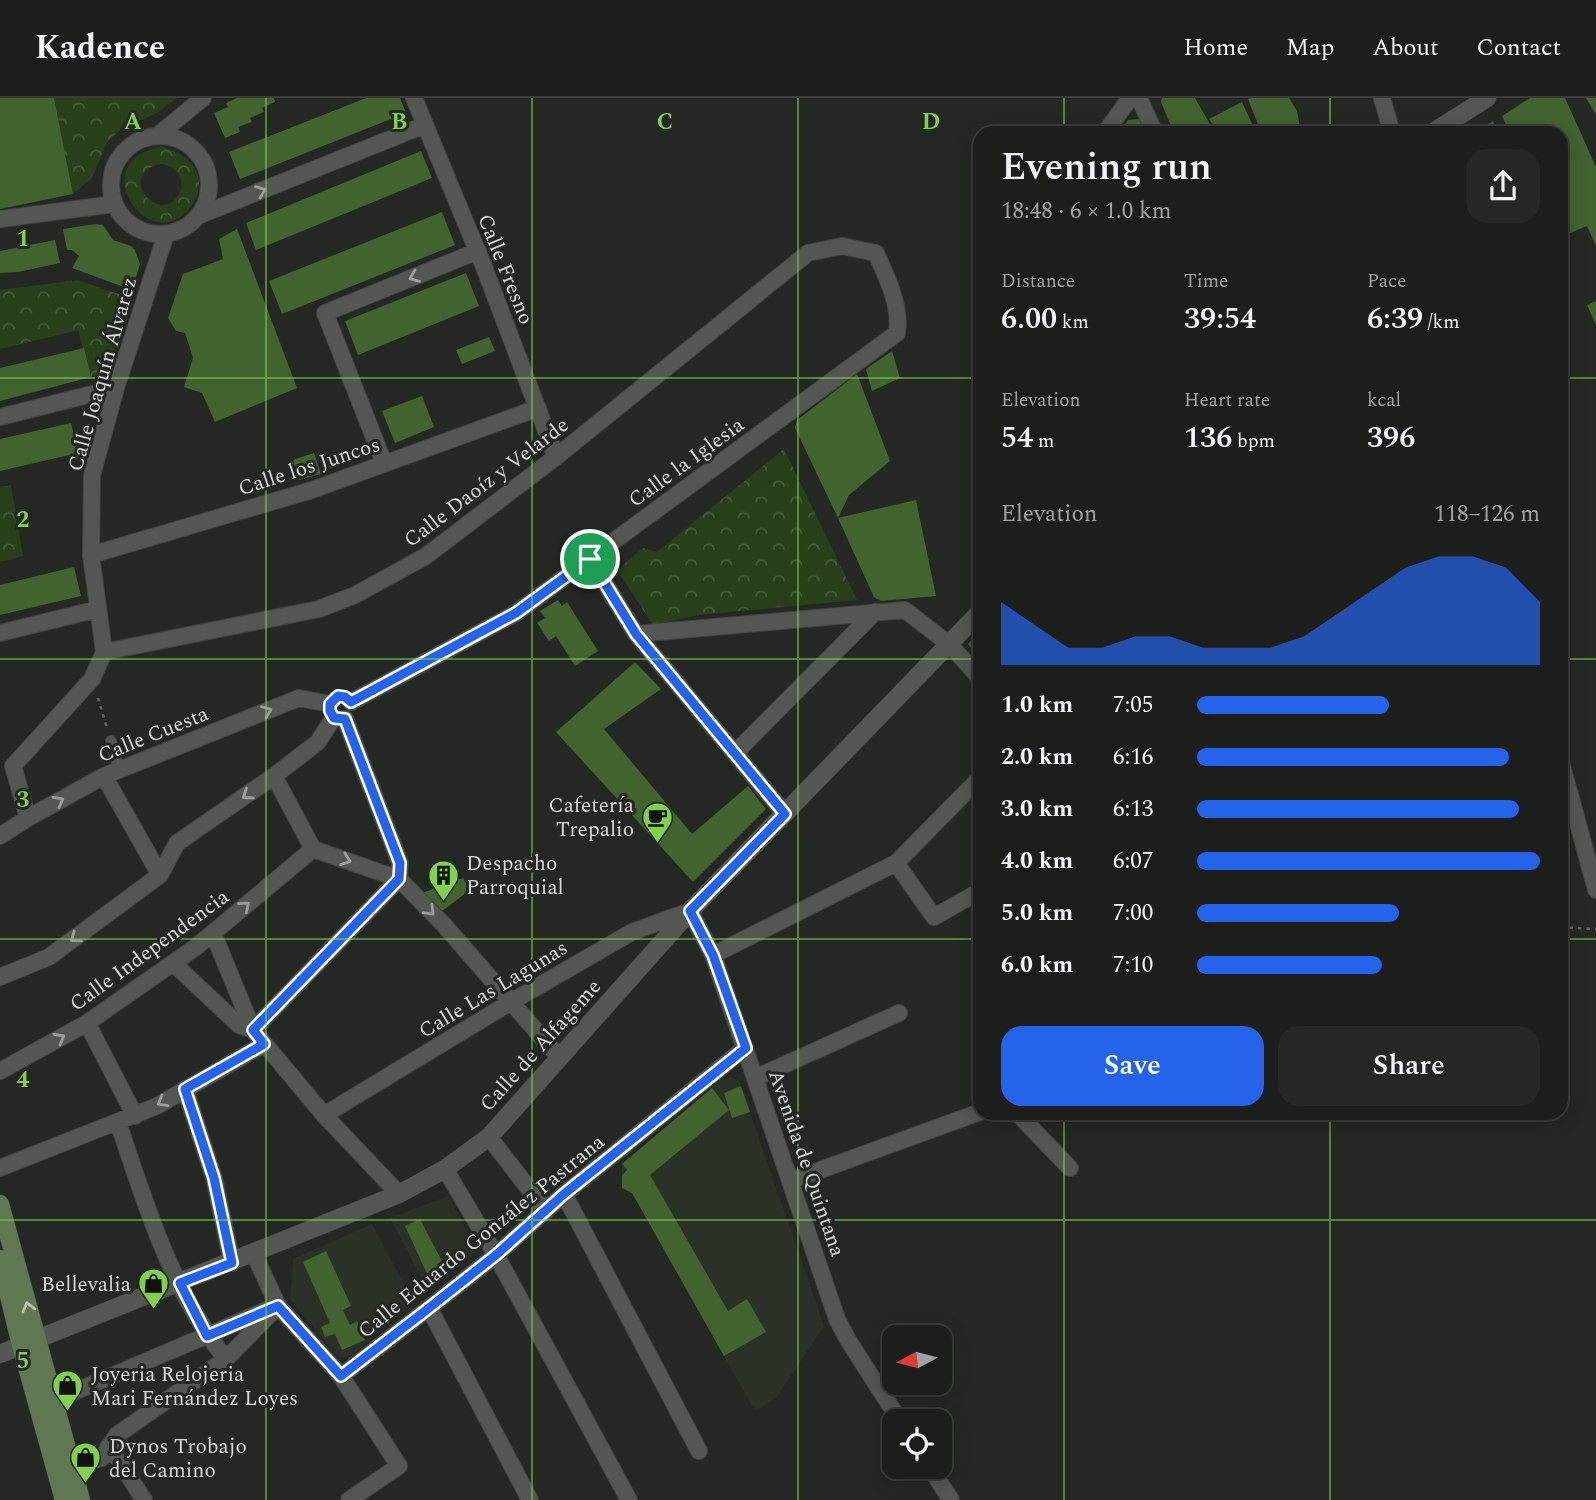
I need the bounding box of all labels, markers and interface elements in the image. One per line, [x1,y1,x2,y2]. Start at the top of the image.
text: Kadence [35,23,165,73]
text: Home [1183,30,1248,66]
text: Map [1286,30,1334,66]
text: About [1372,30,1438,66]
text: Contact [1476,30,1561,66]
text: A [124,105,142,140]
text: B [391,105,407,140]
text: C [657,105,673,140]
text: D [922,105,940,140]
text: Evening run [1001,139,1212,197]
button: share [1466,149,1540,223]
one-way arrow [255,185,267,199]
text: 18:48 · 6 × 1.0 km [1001,194,1172,229]
street label: Calle Fresno [468,209,542,329]
text: 1 [17,222,29,257]
text: Distance [1001,267,1075,296]
text: Time [1184,267,1228,296]
text: Pace [1367,267,1406,296]
one-way arrow [409,269,421,283]
street label: Calle Joaquín Álvarez [60,273,146,475]
text: 6.00 [1001,296,1057,342]
text: 39:54 [1184,296,1256,342]
text: 6:39 [1367,296,1423,342]
text: km [1057,308,1089,337]
text: /km [1423,308,1460,337]
text: Elevation [1001,386,1081,415]
text: Heart rate [1184,386,1270,415]
text: kcal [1367,386,1401,415]
street label: Calle la Iglesia [622,409,752,516]
street label: Calle Daoíz y Velarde [397,410,576,556]
text: 54 [1001,415,1033,461]
text: 136 [1184,415,1232,461]
text: 396 [1367,415,1415,461]
text: m [1033,427,1054,456]
text: bpm [1232,427,1275,456]
street label: Calle los Juncos [234,429,384,505]
text: Elevation [1001,497,1097,532]
text: 118–126 m [1434,497,1540,532]
text: 2 [17,503,30,538]
pin [560,529,620,589]
icon: arrive [571,540,609,578]
text: 1.0 km [1001,688,1073,723]
text: 7:05 [1113,688,1153,723]
street label: Calle Cuesta [93,698,214,772]
one-way arrow [260,705,272,719]
text: 2.0 km [1001,740,1073,775]
text: 6:16 [1113,740,1153,775]
text: 3 [17,783,30,818]
one-way arrow [242,787,255,799]
place label: Cafetería Trepalio [549,790,635,846]
text: 3.0 km [1001,792,1073,827]
text: 6:13 [1113,792,1153,827]
one-way arrow [51,796,64,809]
cafe icon: Cafetería Trepalio [640,800,674,844]
text: 4.0 km [1001,844,1073,879]
text: 6:07 [1113,844,1153,879]
place label: Despacho Parroquial [466,848,564,904]
one-way arrow [340,852,352,866]
building icon: Despacho Parroquial [426,858,460,902]
street label: Calle Independencia [63,881,237,1020]
text: 5.0 km [1001,896,1073,931]
text: 7:00 [1113,896,1153,931]
one-way arrow [236,902,249,914]
one-way arrow [422,903,435,916]
one-way arrow [70,930,83,942]
street label: Calle Las Lagunas [413,933,574,1047]
text: 6.0 km [1001,948,1073,983]
text: 7:10 [1113,948,1153,983]
street label: Calle de Alfageme [472,972,609,1119]
button: Save [1001,1026,1264,1106]
button: Share [1278,1026,1540,1106]
one-way arrow [53,1033,65,1046]
text: 4 [17,1063,30,1098]
street label: Avenida de Quintana [759,1066,853,1262]
one-way arrow [157,1094,170,1107]
street label: Calle Eduardo González Pastrana [351,1126,613,1347]
shop icon: Bellevalia [137,1267,171,1311]
place label: Bellevalia [41,1269,132,1301]
one-way arrow [22,1302,36,1314]
north arrow [882,1325,952,1395]
map controls [882,1325,952,1479]
text: 5 [17,1344,29,1379]
place label: Joyeria Relojeria Mari Fernández Loyes [91,1359,298,1415]
shop icon: Joyeria Relojeria Mari Fernández Loyes [51,1369,85,1413]
button: locate [882,1409,952,1479]
place label: Dynos Trobajo del Camino [109,1431,247,1487]
shop icon: Dynos Trobajo del Camino [69,1441,103,1485]

